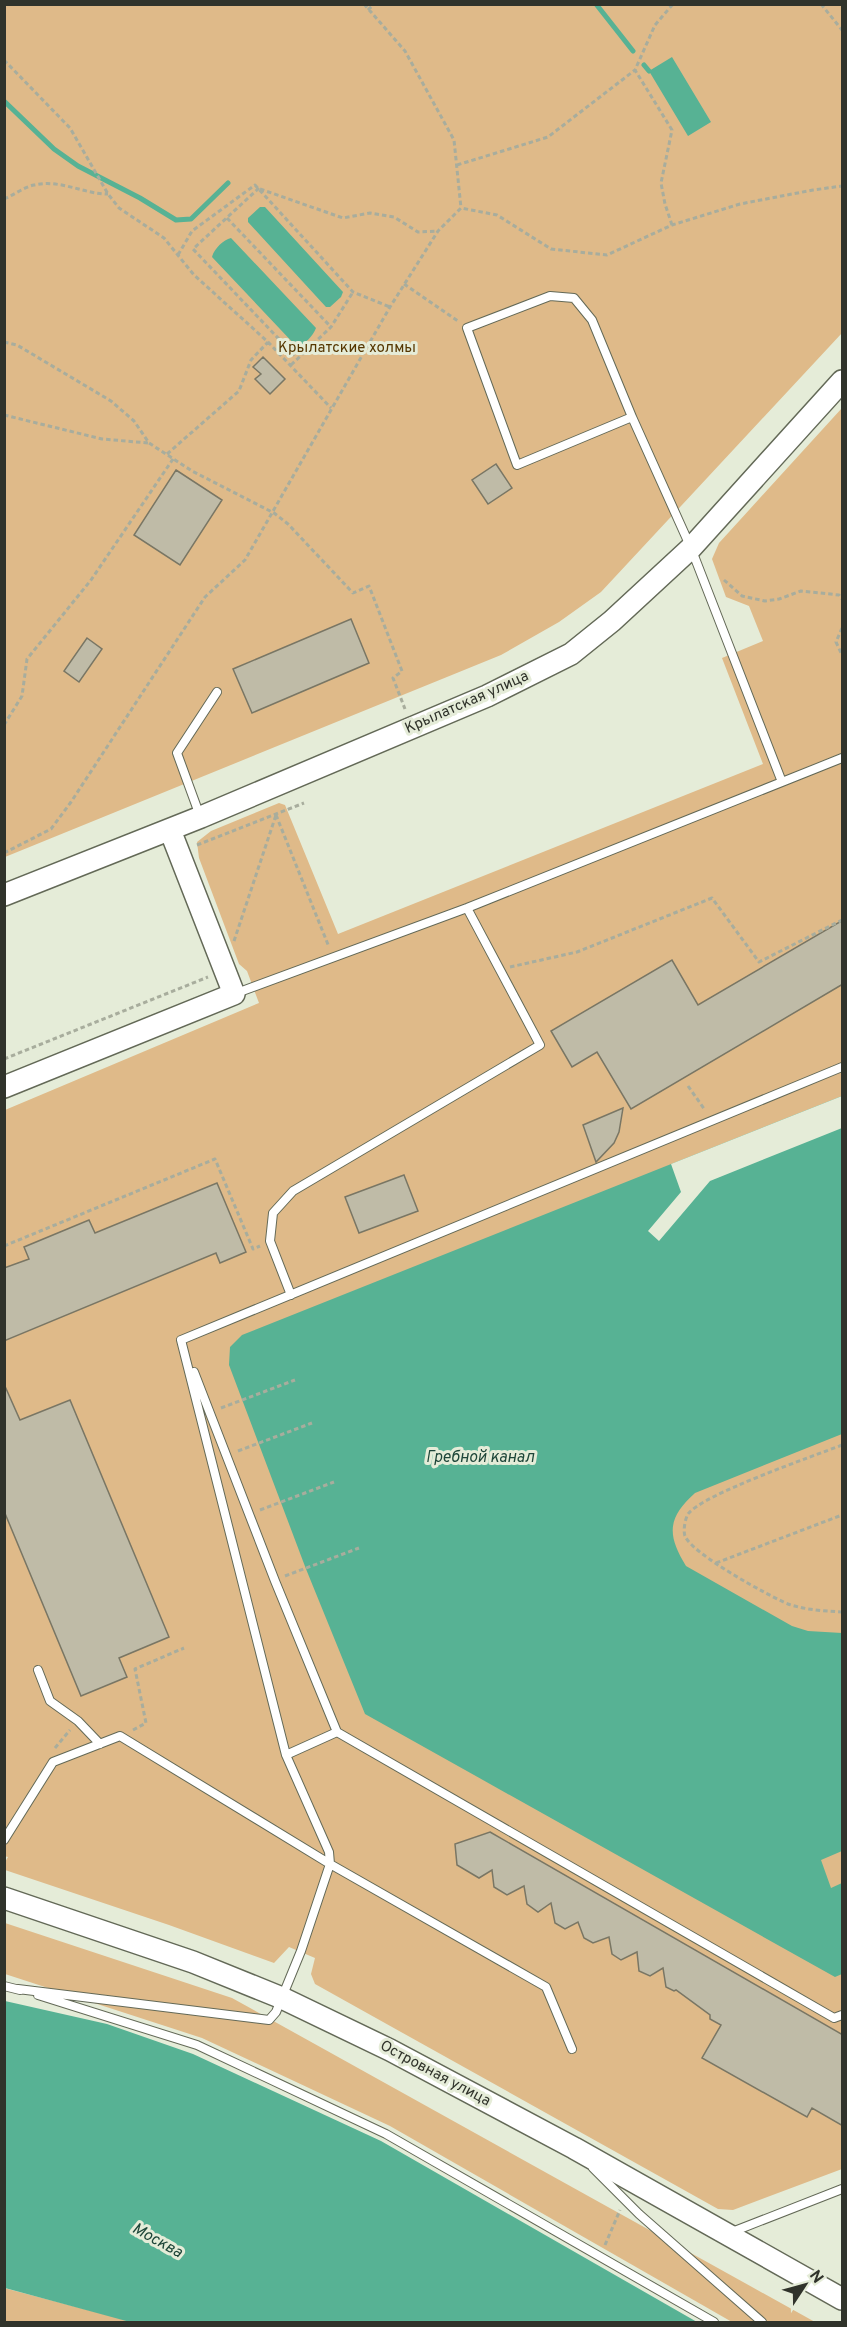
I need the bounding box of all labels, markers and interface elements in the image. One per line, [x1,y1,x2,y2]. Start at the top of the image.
park label: Крылатские холмы [278,339,416,358]
street label: Крылатская улица [402,667,532,739]
water label: Гребной канал [426,1448,535,1468]
street label: Островная улица [376,2037,494,2111]
water label: Москва [128,2219,186,2263]
north arrow [775,2255,835,2315]
text: N [804,2267,827,2288]

